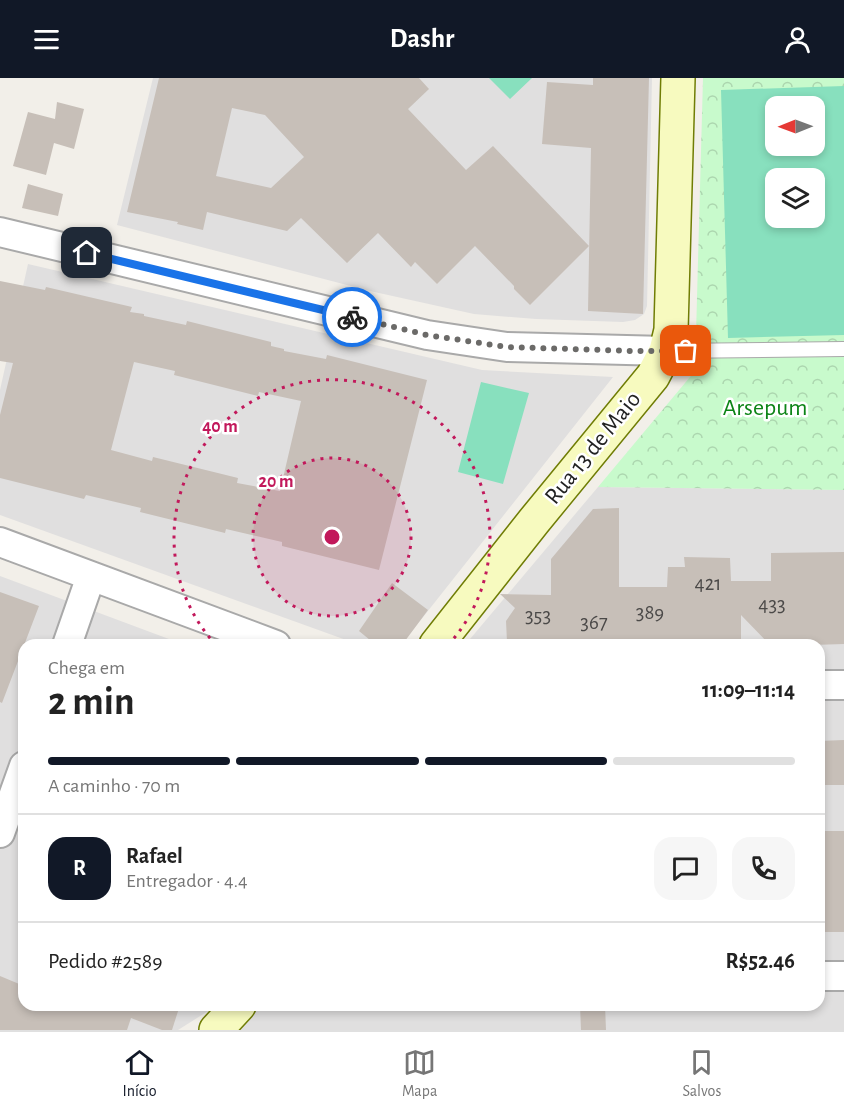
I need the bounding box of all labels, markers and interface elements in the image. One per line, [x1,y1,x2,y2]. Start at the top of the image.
icon: menu [30,23,63,56]
icon: person [781,23,814,56]
text: Dashr [390,25,454,52]
north arrow [765,96,825,156]
map controls [765,96,825,228]
button: layers [765,168,825,228]
pin [61,227,112,278]
icon: home [70,236,103,269]
courier [322,287,382,347]
icon: bike [336,301,369,334]
pin [660,325,711,376]
icon: bag [669,334,702,367]
street label: Rua 13 de Maio [541,387,645,509]
park label: Arsepum [723,396,807,420]
text: 40 m [202,418,238,436]
text: 20 m [258,473,294,491]
centre of rings [322,527,342,547]
house number: 421 [695,573,721,594]
house number: 433 [758,594,786,615]
house number: 389 [636,602,664,623]
house number: 353 [525,605,551,626]
house number: 367 [580,612,608,633]
text: Chega em [48,658,125,678]
text: 11:09–11:14 [702,679,795,701]
text: 2 min [48,683,135,722]
text: A caminho · 70 m [48,776,180,796]
button: chat [654,837,717,900]
button: phone [732,837,795,900]
text: Rafael [126,845,183,867]
text: R [73,857,86,879]
text: Entregador · 4.4 [126,871,248,891]
text: Pedido #2589 [48,950,163,972]
text: R$52.46 [726,950,795,972]
tab: Início [123,1046,157,1101]
tab: Mapa [402,1046,437,1101]
tab: Salvos [682,1046,721,1101]

